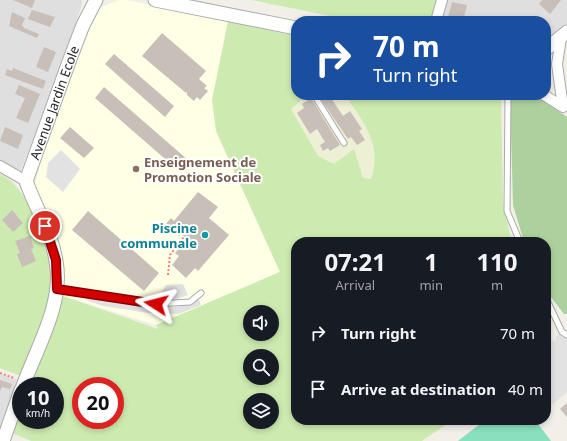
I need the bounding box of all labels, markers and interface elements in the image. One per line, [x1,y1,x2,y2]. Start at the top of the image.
text: 70 m [373,27,440,65]
icon: right [307,32,359,84]
street label: Avenue Jardin Ecole [25,43,83,162]
text: Turn right [373,63,457,87]
place label: Enseignement de Promotion Sociale [144,153,262,186]
marker: Enseignement de Promotion Sociale [131,164,141,174]
pin [28,209,62,243]
icon: arrive [34,215,56,237]
place label: Piscine communale [120,219,197,252]
marker: Piscine communale [200,230,210,240]
text: 07:21 [324,245,386,278]
text: 1 [424,245,438,278]
text: 110 [476,245,518,278]
text: Arrival [335,276,375,294]
text: min [419,276,443,294]
text: m [491,276,503,294]
position arrow [135,283,177,325]
map controls [243,305,279,429]
button: sound [243,305,279,341]
icon: right [307,322,329,344]
text: Turn right [341,323,416,343]
text: 70 m [500,323,535,343]
button: search [243,349,279,385]
speed limit sign: 20 [72,377,124,429]
icon: arrive [307,378,329,400]
text: Arrive at destination [341,379,496,399]
text: 40 m [508,379,543,399]
text: 10 [27,384,49,411]
button: layers [243,393,279,429]
text: km/h [26,406,50,420]

